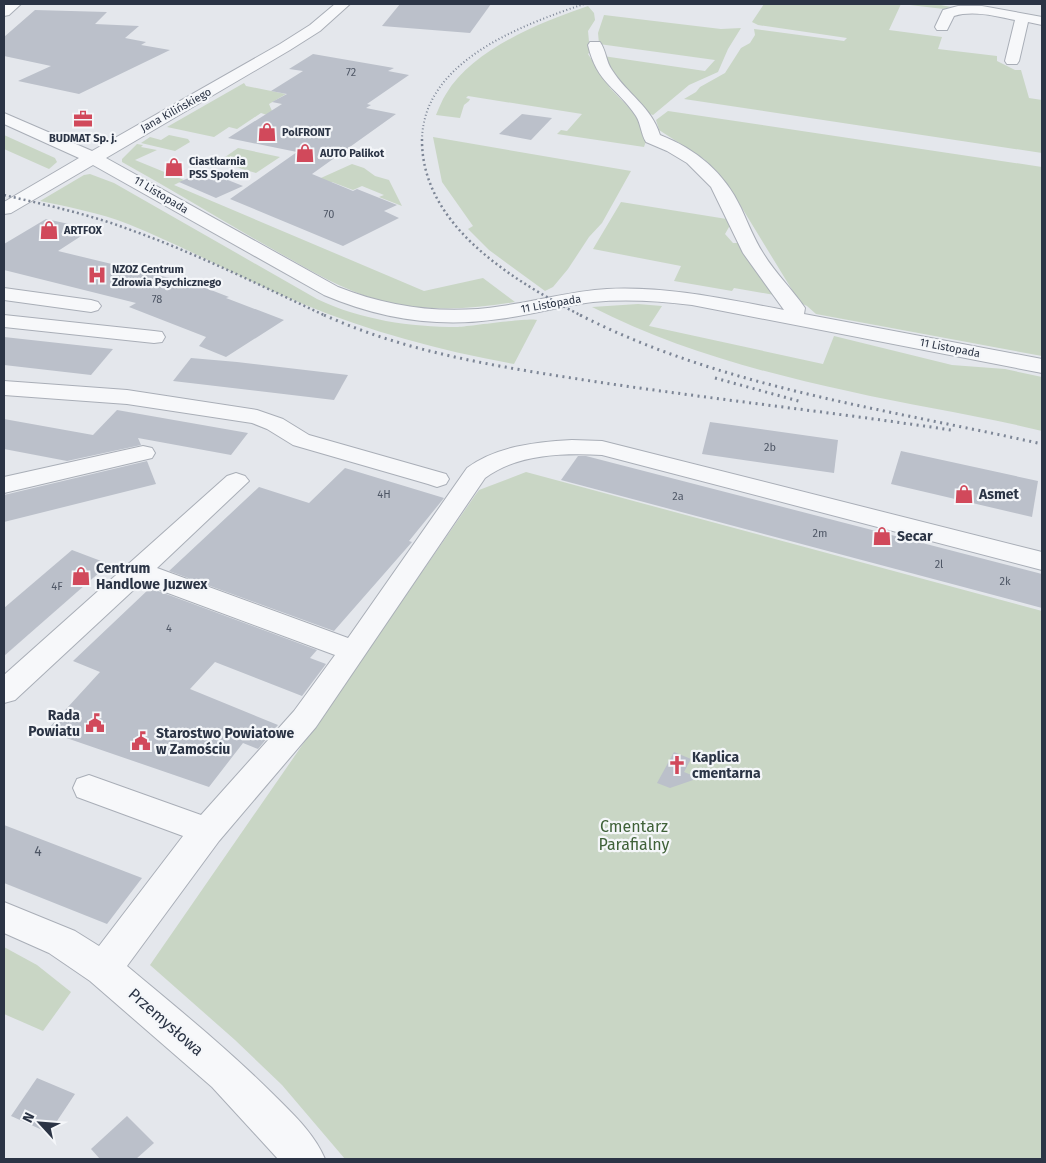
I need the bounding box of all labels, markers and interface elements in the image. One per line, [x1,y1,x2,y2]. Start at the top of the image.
house number: 72 [346,66,356,79]
street label: Jana Kilińskiego [138,85,214,135]
office icon: BUDMAT Sp. j. [72,108,94,130]
shop icon: PolFRONT [256,121,278,143]
place label: PolFRONT [282,126,331,139]
place label: BUDMAT Sp. j. [49,132,117,145]
shop icon: AUTO Palikot [294,142,316,164]
place label: AUTO Palikot [319,147,385,160]
place label: Ciastkarnia PSS Społem [189,155,249,181]
shop icon: Ciastkarnia PSS Społem [163,156,185,178]
street label: 11 Listopada [131,174,191,216]
house number: 70 [324,208,334,221]
shop icon: ARTFOX [38,219,60,241]
place label: ARTFOX [63,224,103,237]
place label: NZOZ Centrum Zdrowia Psychicznego [112,263,222,289]
hospital icon: NZOZ Centrum Zdrowia Psychicznego [86,264,108,286]
street label: 11 Listopada [520,292,582,316]
house number: 78 [152,293,162,306]
street label: 11 Listopada [919,336,981,360]
house number: 2b [764,441,776,454]
shop icon: Asmet [953,483,975,505]
place label: Asmet [978,486,1020,503]
house number: 4H [377,488,391,501]
house number: 2a [672,490,684,503]
shop icon: Secar [871,525,893,547]
house number: 2m [813,527,827,540]
place label: Secar [897,528,933,545]
house number: 2l [935,558,943,571]
place label: Centrum Handlowe Juzwex [96,560,208,593]
shop icon: Centrum Handlowe Juzwex [70,565,92,587]
house number: 2k [999,575,1011,588]
house number: 4F [51,580,63,593]
house number: 4 [166,622,172,635]
place label: Rada Powiatu [28,707,80,740]
public building icon: Rada Powiatu [84,712,106,734]
place label: Starostwo Powiatowe w Zamościu [156,725,295,758]
public building icon: Starostwo Powiatowe w Zamościu [130,730,152,752]
place label: Kaplica cmentarna [692,749,761,782]
church icon: Kaplica cmentarna [666,754,688,776]
park label: Cmentarz Parafialny [598,817,670,854]
house number: 4 [34,843,42,860]
street label: Przemysłowa [125,984,207,1060]
north arrow [15,1098,65,1148]
text: N [19,1110,38,1125]

